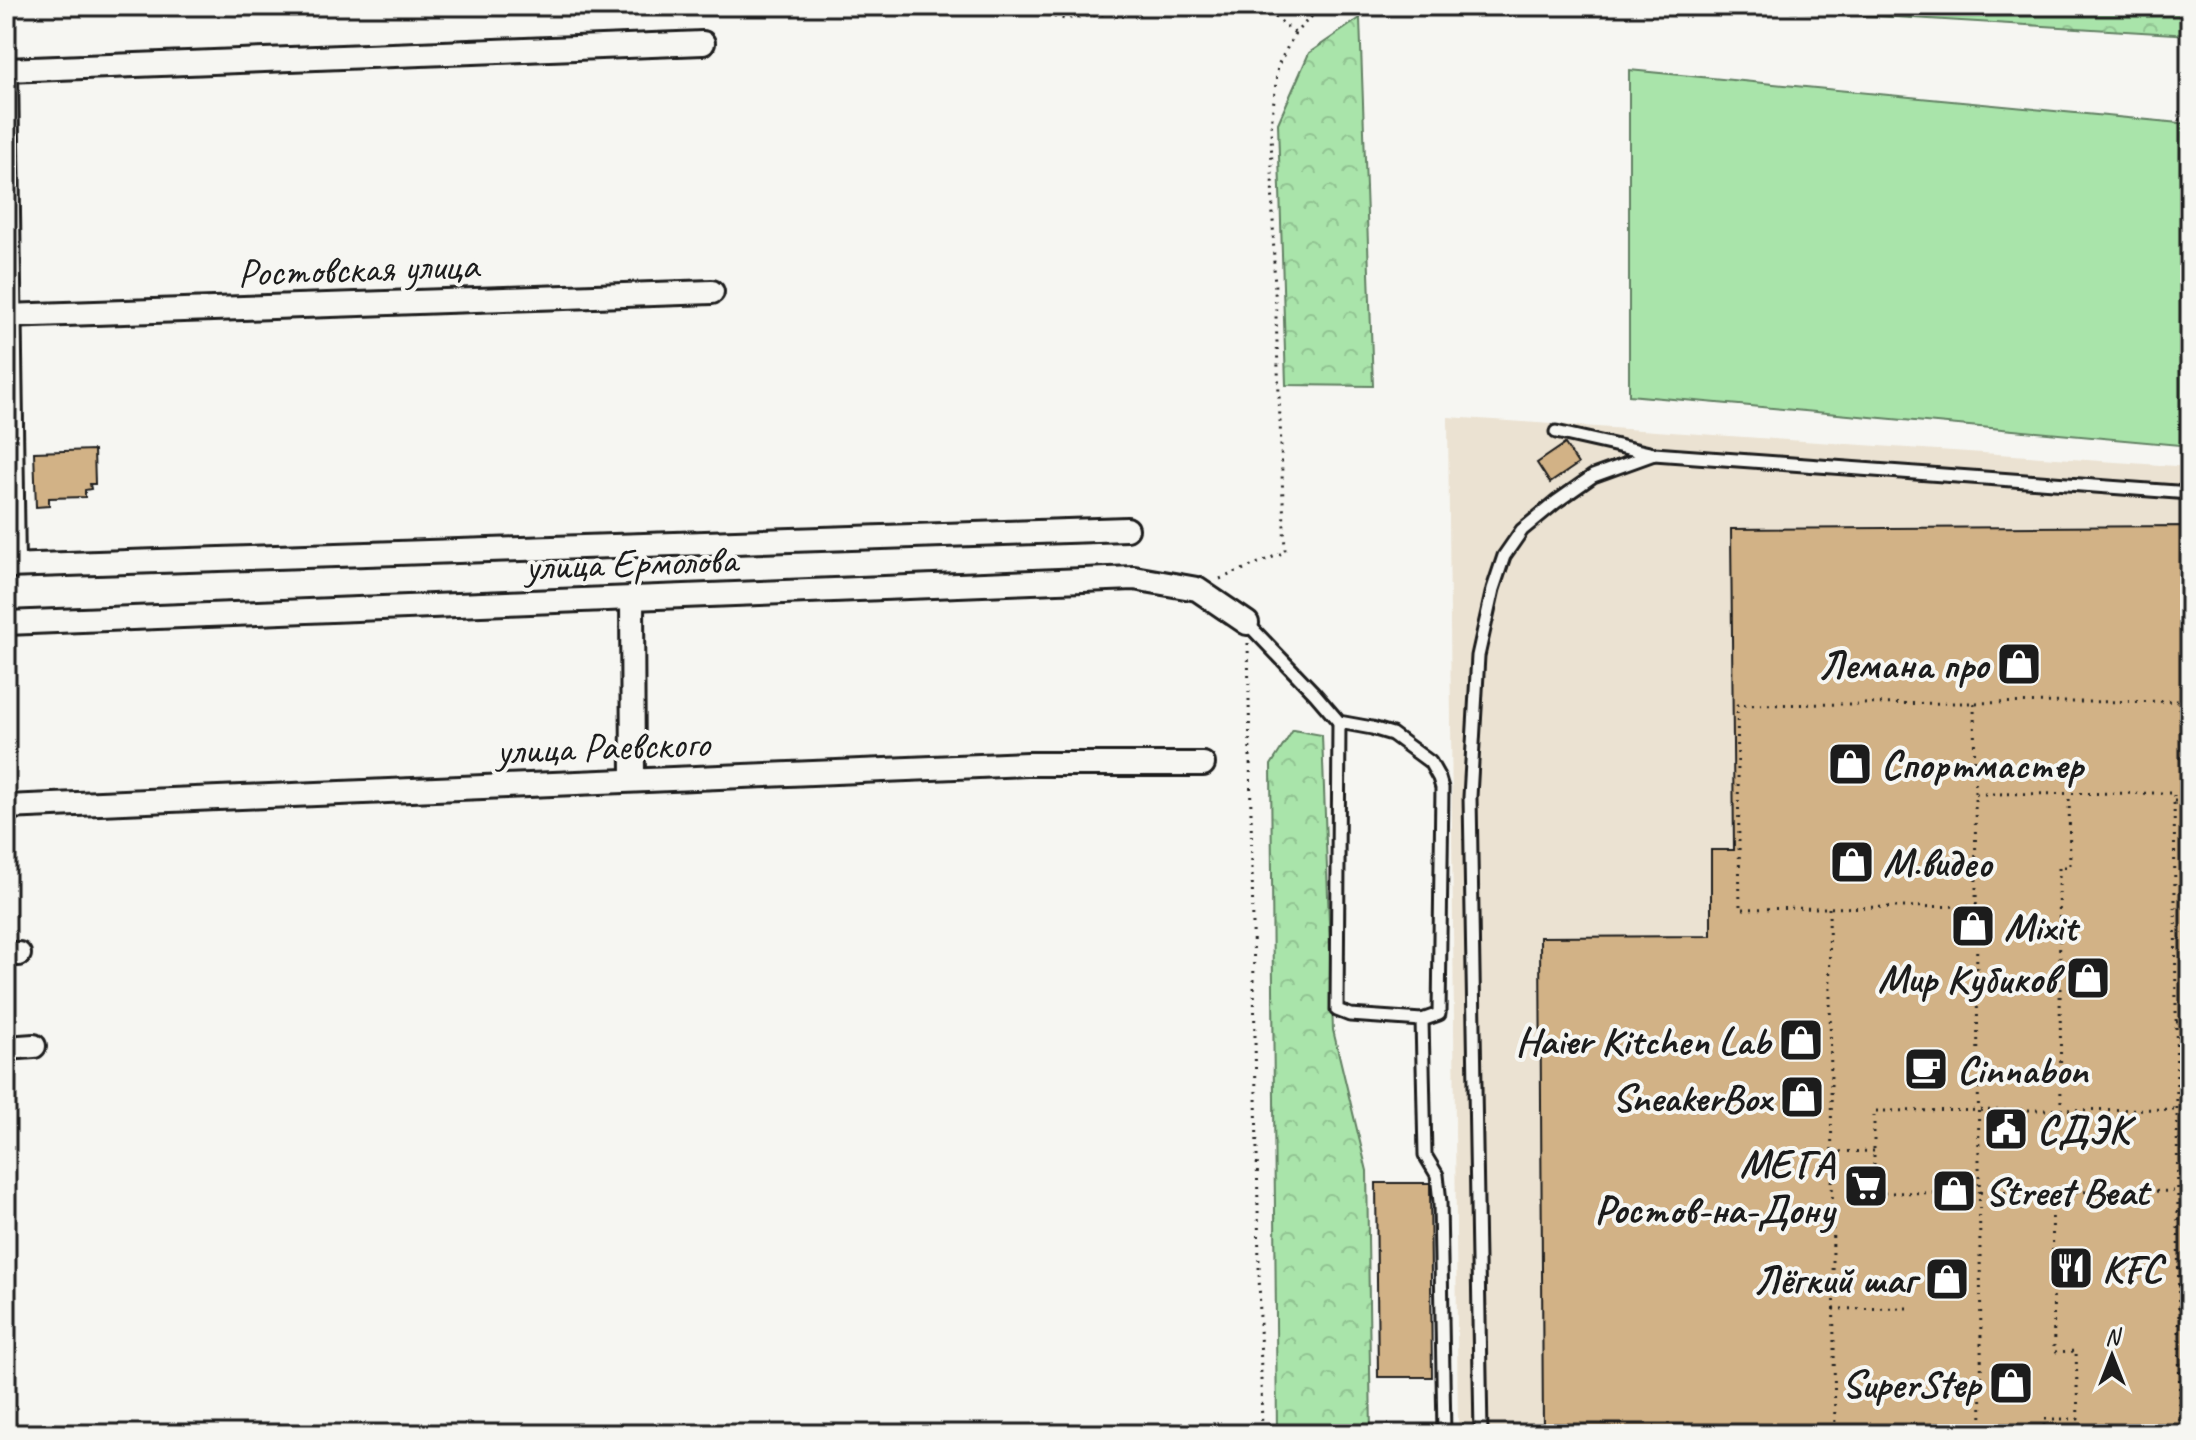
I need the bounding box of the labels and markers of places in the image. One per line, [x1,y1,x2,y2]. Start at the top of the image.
place label: Лемана про [1818,640,1991,690]
shop icon: Лемана про [1995,640,2043,688]
shop icon: Спортмастер [1826,740,1874,788]
place label: Спортмастер [1881,740,2086,790]
shop icon: М.видео [1828,838,1876,886]
place label: М.видео [1883,838,1994,888]
shop icon: Mixit [1949,902,1997,950]
place label: Mixit [2004,902,2081,952]
place label: Мир Кубиков [1878,954,2066,1004]
shop icon: Мир Кубиков [2064,954,2112,1002]
place label: Haier Kitchen Lab [1516,1016,1773,1066]
shop icon: Haier Kitchen Lab [1777,1016,1825,1064]
cafe icon: Cinnabon [1902,1045,1950,1093]
place label: Cinnabon [1957,1045,2089,1095]
place label: SneakerBox [1612,1073,1774,1123]
shop icon: SneakerBox [1778,1073,1826,1121]
public building icon: СДЭК [1982,1105,2030,1153]
place label: СДЭК [2037,1105,2136,1155]
place label: МЕГА Ростов-на-Дону [1595,1139,1837,1235]
supermarket icon: МЕГА Ростов-на-Дону [1842,1162,1890,1210]
shop icon: Street Beat [1930,1167,1978,1215]
place label: Street Beat [1985,1167,2152,1217]
restaurant icon: KFC [2047,1244,2095,1292]
place label: KFC [2102,1244,2167,1294]
place label: Лёгкий шаг [1753,1255,1921,1305]
shop icon: Лёгкий шаг [1923,1255,1971,1303]
place label: SuperStep [1842,1359,1983,1409]
shop icon: SuperStep [1987,1359,2035,1407]

